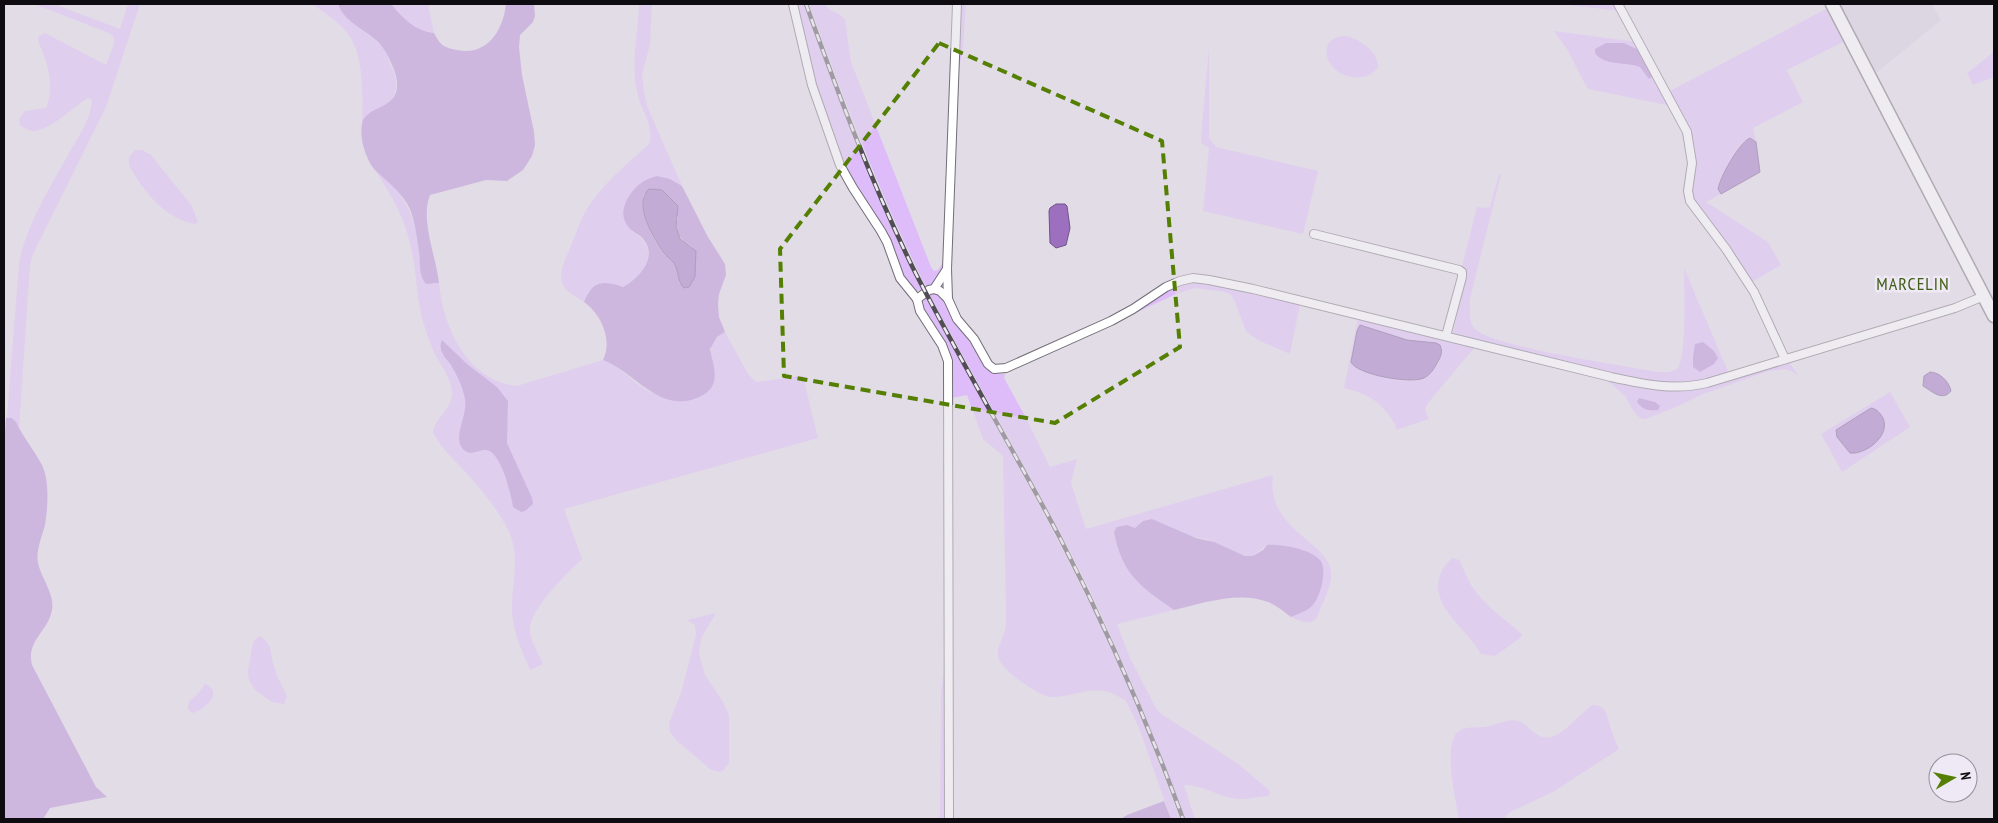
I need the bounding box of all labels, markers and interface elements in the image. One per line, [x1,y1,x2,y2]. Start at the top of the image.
district label: MARCELIN [1876,272,1950,295]
north arrow [1928,753,1978,803]
text: N [1956,771,1975,781]

